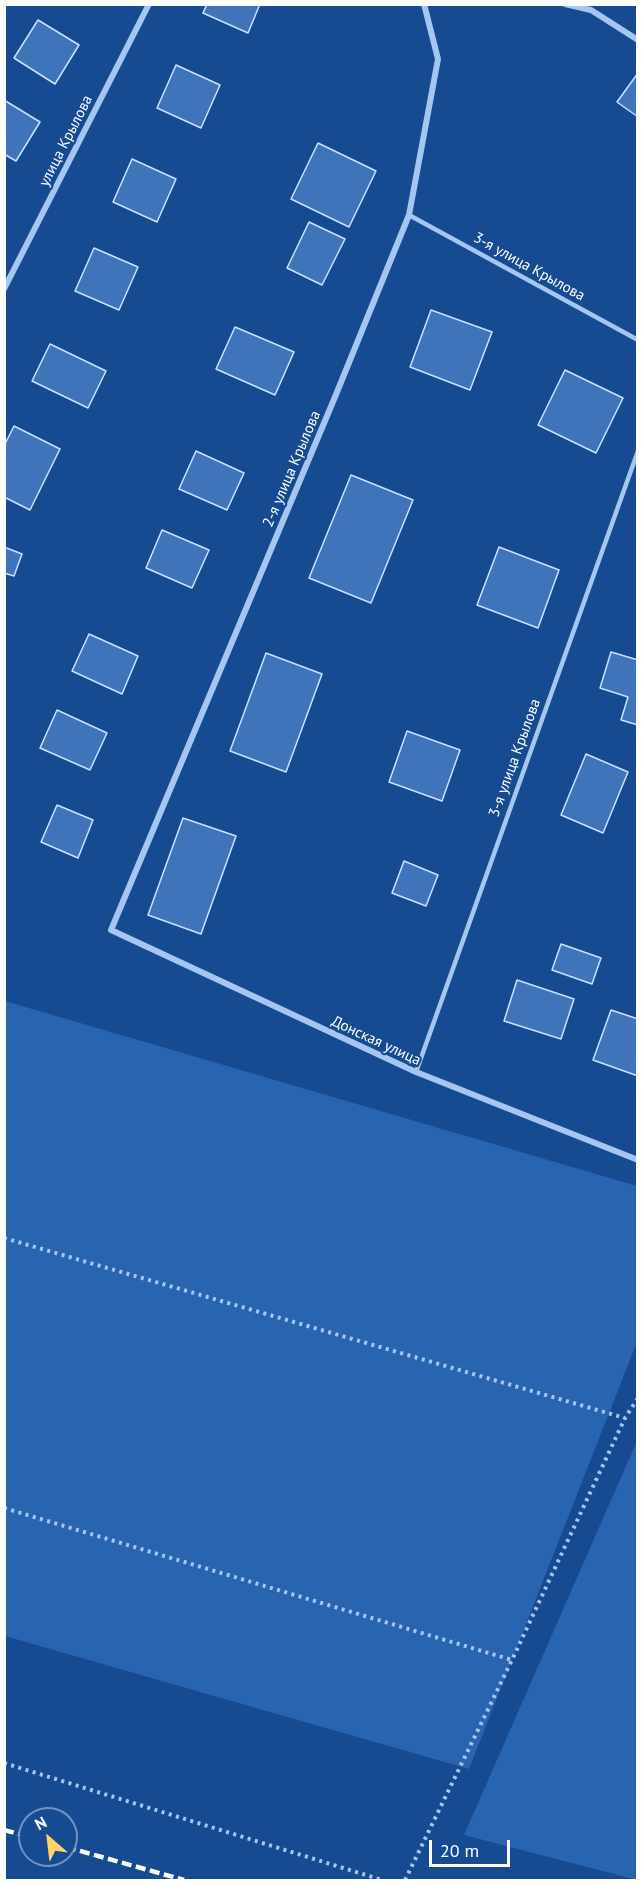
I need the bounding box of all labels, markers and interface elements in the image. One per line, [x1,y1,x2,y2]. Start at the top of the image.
street label: улица Крылова [35,92,97,190]
street label: 3-я улица Крылова [470,229,588,305]
street label: 2-я улица Крылова [259,408,325,530]
street label: 3-я улица Крылова [485,696,545,820]
street label: Донская улица [328,1012,424,1070]
north arrow [18,1807,78,1867]
text: N [31,1812,50,1834]
scale bar [432,1828,513,1866]
text: 20 m [440,1839,479,1862]

